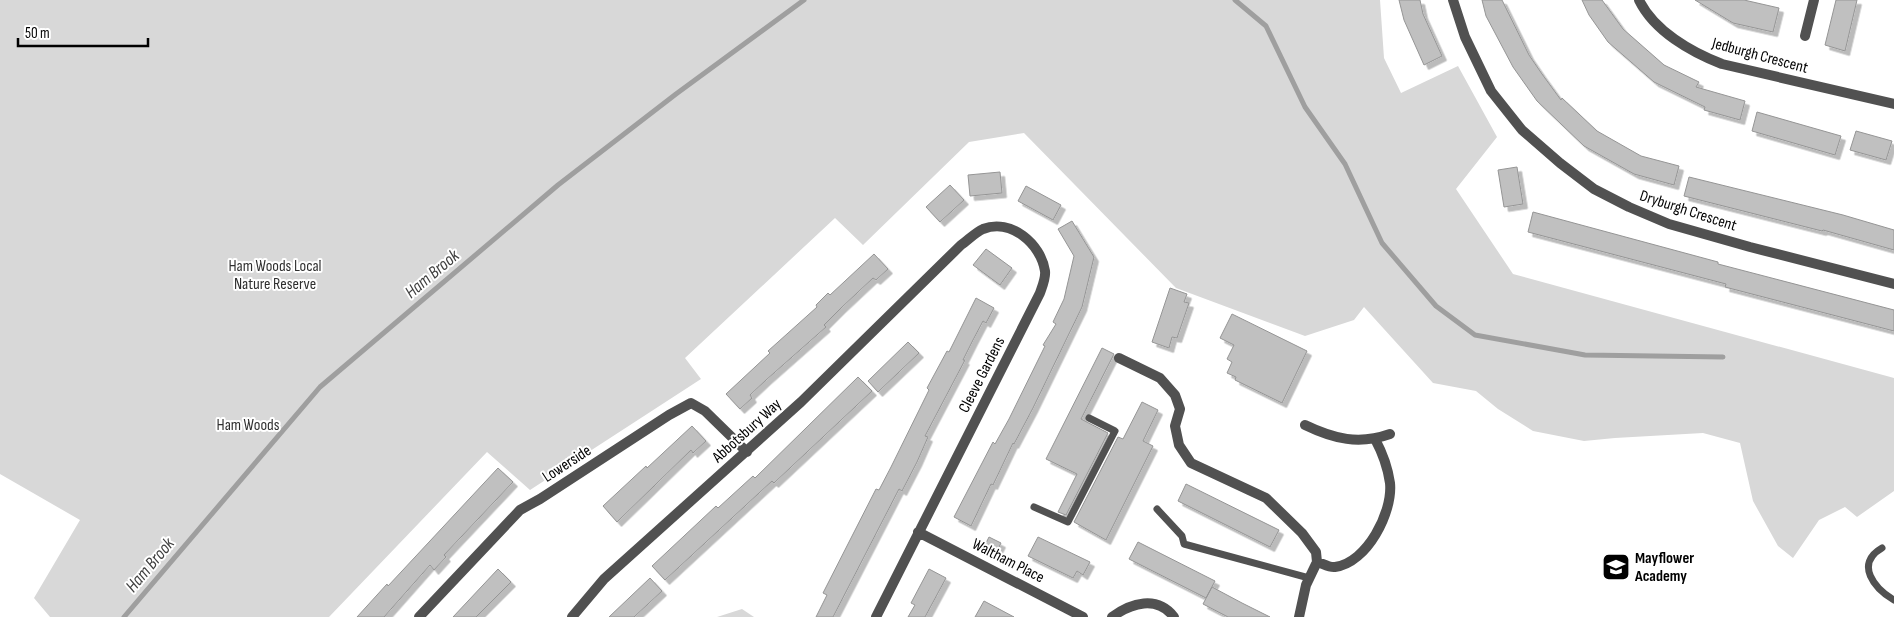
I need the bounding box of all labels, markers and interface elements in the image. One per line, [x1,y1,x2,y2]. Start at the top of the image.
scale bar [18,15,148,47]
text: 50 m [25,24,50,43]
street label: Jedburgh Crescent [1709,34,1810,78]
street label: Dryburgh Crescent [1637,186,1739,236]
water label: Ham Brook [401,244,464,303]
park label: Ham Woods Local Nature Reserve [228,257,322,294]
street label: Cleeve Gardens [955,334,1009,416]
street label: Abbotsbury Way [708,395,785,468]
park label: Ham Woods [217,416,280,435]
street label: Lowerside [539,441,595,487]
water label: Ham Brook [121,533,180,596]
street label: Waltham Place [969,535,1047,587]
place label: Mayflower Academy [1634,549,1694,586]
school or university icon: Mayflower Academy [1601,552,1631,582]

